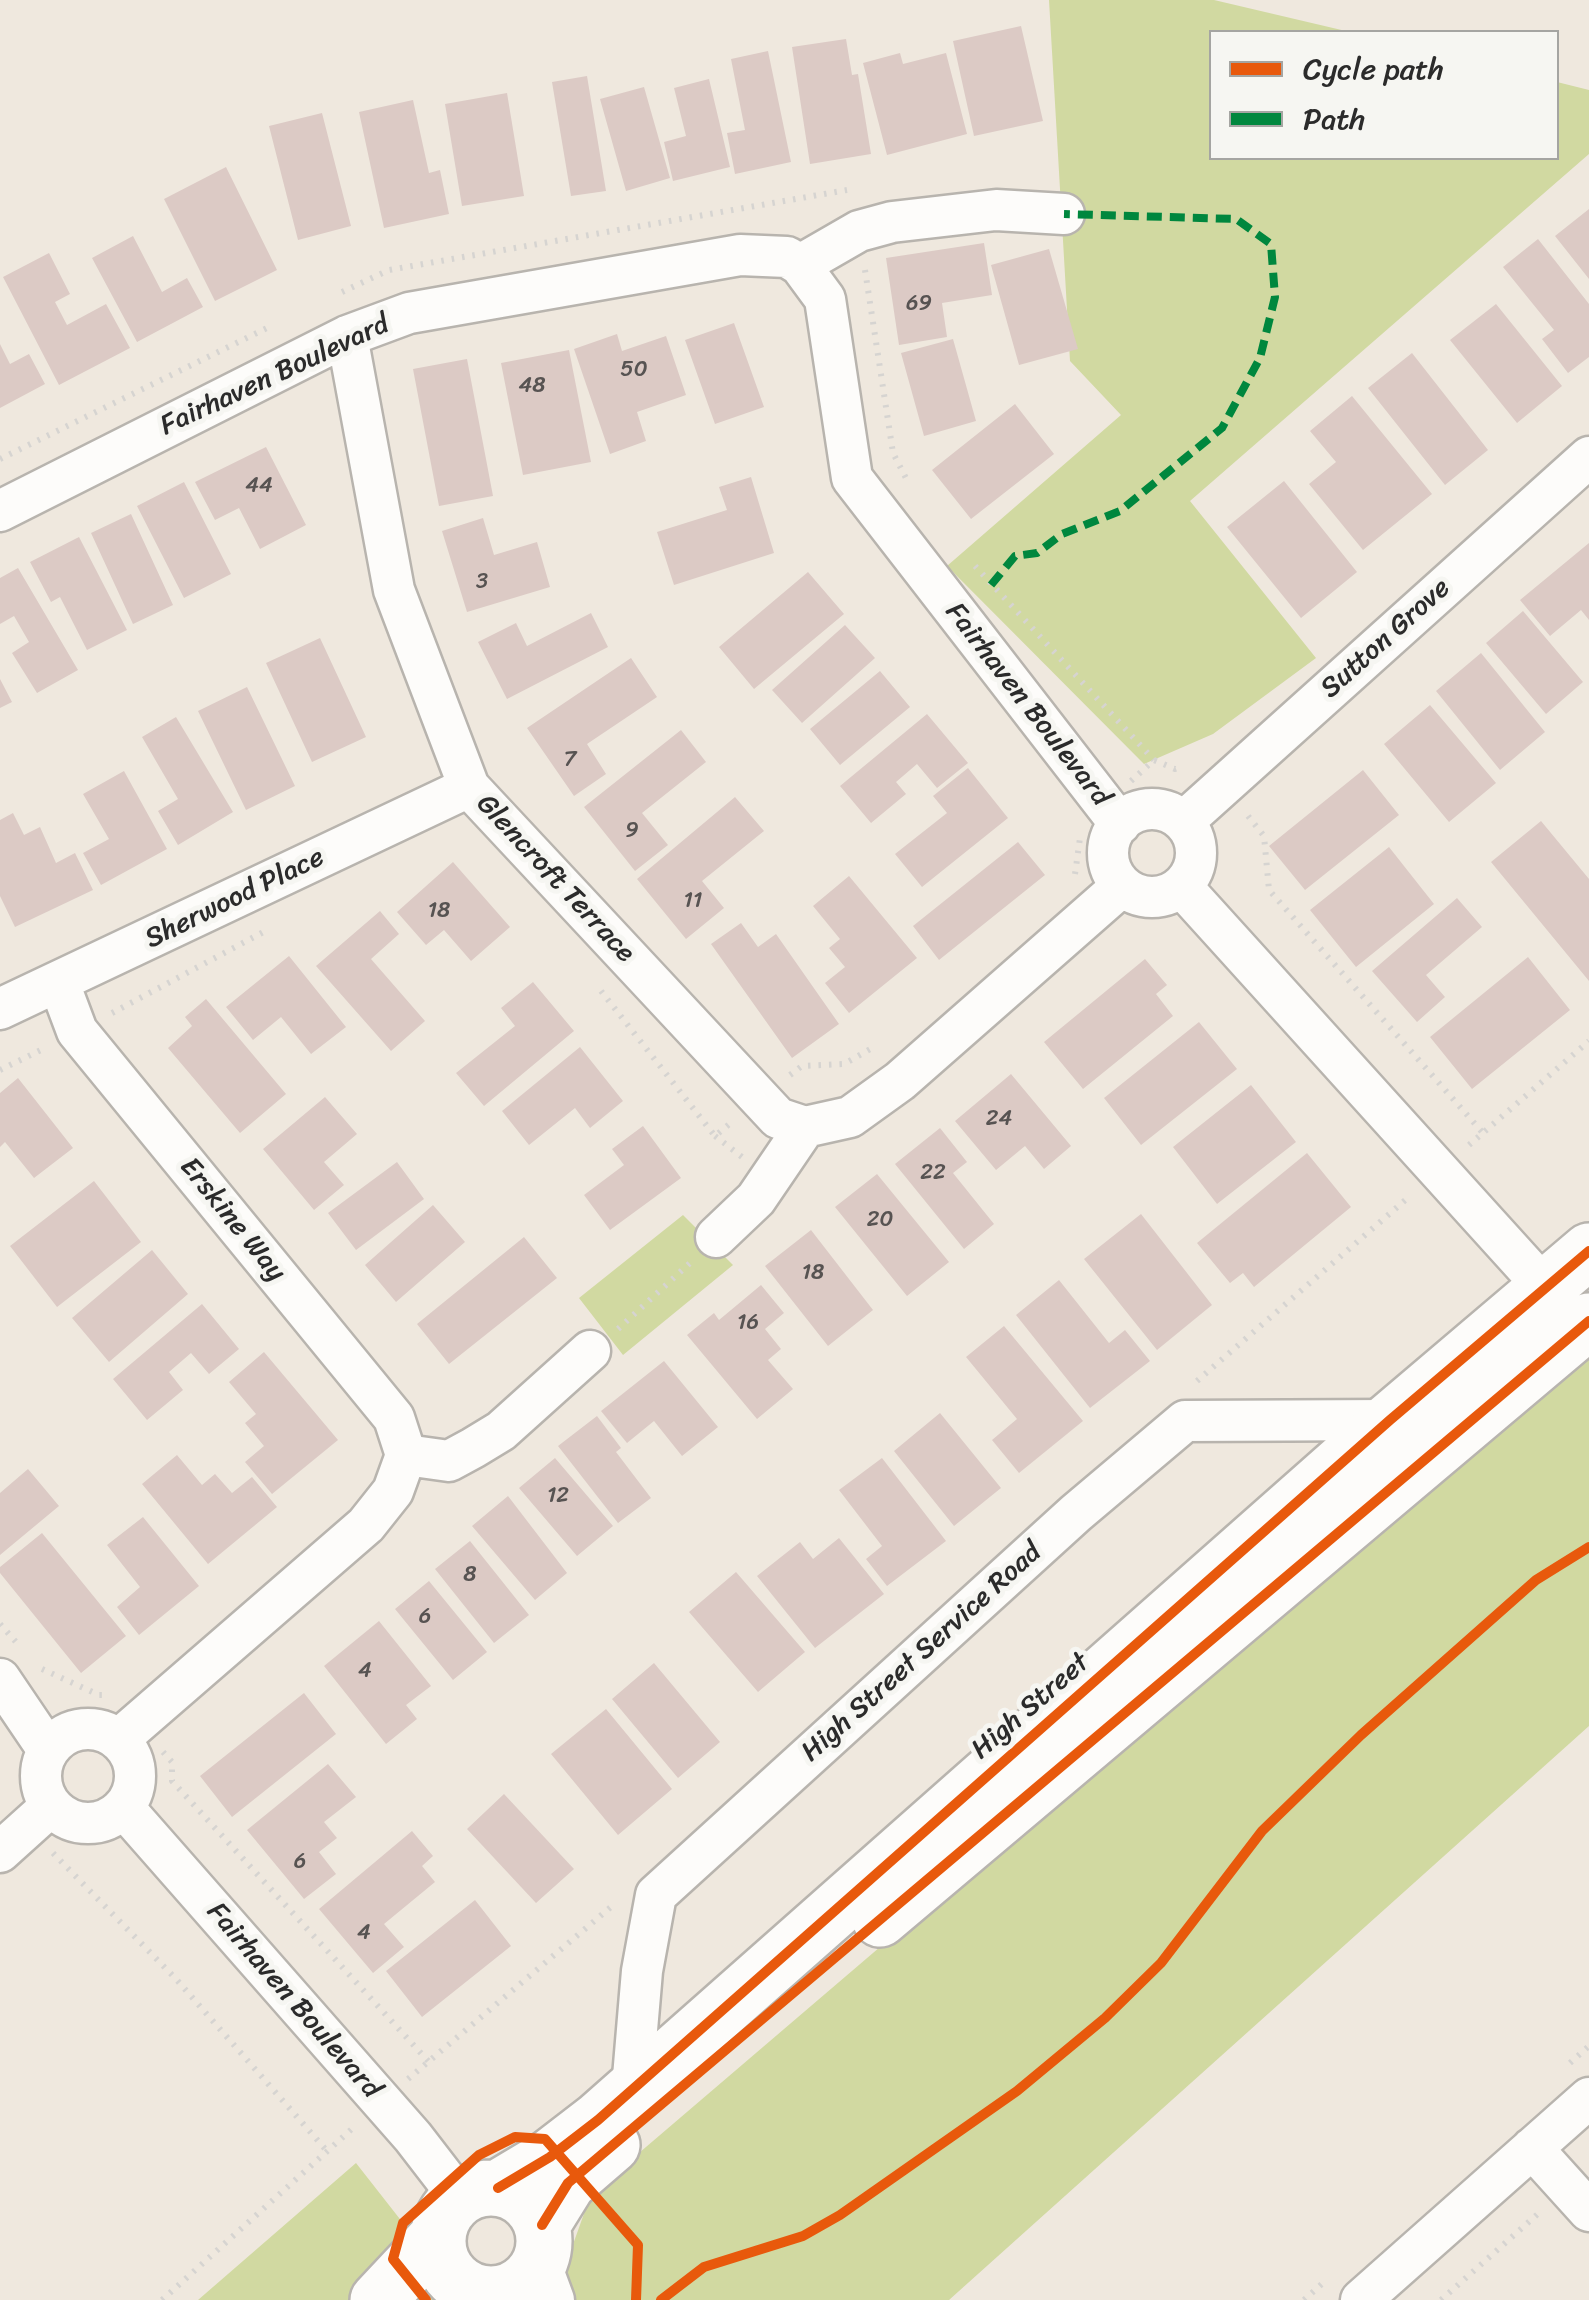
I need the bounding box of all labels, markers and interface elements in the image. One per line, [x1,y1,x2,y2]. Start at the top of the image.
legend [1209,30,1559,160]
text: Cycle path [1303,42,1444,96]
text: Path [1303,92,1365,146]
house number: 69 [906,291,932,317]
street label: Fairhaven Boulevard [155,308,395,444]
house number: 50 [620,357,648,383]
house number: 48 [518,373,546,399]
house number: 44 [245,473,273,499]
house number: 3 [476,569,488,595]
street label: Sutton Grove [1314,572,1458,706]
street label: Fairhaven Boulevard [937,597,1117,813]
house number: 7 [564,747,576,773]
street label: Glencroft Terrace [469,788,641,970]
house number: 9 [625,818,639,844]
street label: Sherwood Place [140,841,330,957]
house number: 11 [684,888,702,914]
house number: 18 [428,898,450,924]
house number: 24 [986,1106,1012,1132]
street label: Erskine Way [172,1151,292,1289]
house number: 22 [920,1160,946,1186]
house number: 20 [867,1207,893,1233]
house number: 18 [802,1260,824,1286]
house number: 16 [737,1310,759,1336]
house number: 12 [547,1483,569,1509]
street label: High Street Service Road [795,1536,1049,1770]
house number: 8 [463,1562,477,1588]
house number: 6 [419,1604,431,1630]
street label: High Street [965,1647,1097,1767]
house number: 4 [358,1658,372,1684]
house number: 6 [294,1849,306,1875]
street label: Fairhaven Boulevard [199,1896,387,2106]
house number: 4 [357,1920,371,1946]

